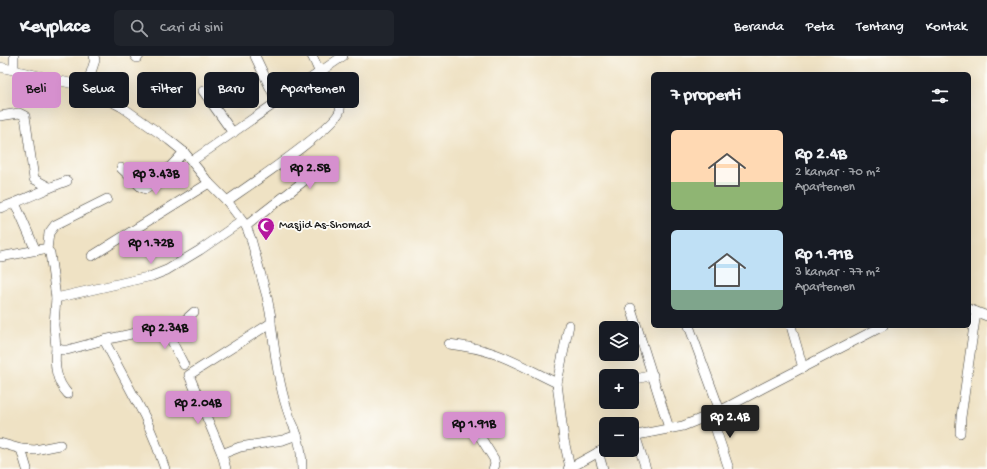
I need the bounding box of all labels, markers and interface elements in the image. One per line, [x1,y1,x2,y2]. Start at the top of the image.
search box [114,10,394,46]
text: Keyplace [20,16,90,39]
icon: search [128,17,150,39]
text: Cari di sini [160,19,223,37]
text: Beranda [734,19,784,36]
text: Peta [806,19,834,36]
text: Tentang [856,19,904,36]
text: Kontak [926,19,967,36]
chip: Beli [12,72,61,108]
chip: Sewa [69,72,129,108]
chip: Filter [137,72,196,108]
chip: Baru [204,72,259,108]
chip: Apartemen [267,72,359,108]
icon: filters [929,85,951,107]
text: 7 properti [671,86,741,106]
text: Rp 2.4B [795,145,847,165]
icon: home [703,146,751,194]
pin: Rp 2.5B [273,156,347,190]
text: Rp 2.5B [290,161,330,176]
pin: Rp 3.43B [115,162,197,196]
text: 2 kamar · 70 m² [795,165,880,180]
text: Rp 3.43B [133,167,179,182]
text: Apartemen [795,180,855,195]
mosque icon: Masjid As-Shomad [256,216,276,241]
place label: Masjid As-Shomad [279,219,371,233]
pin: Rp 1.72B [110,231,192,265]
text: Rp 1.72B [128,236,174,251]
text: Rp 1.91B [795,245,853,265]
icon: home [703,246,751,294]
text: 3 kamar · 77 m² [795,265,880,280]
text: Apartemen [795,280,855,295]
pin: Rp 2.34B [124,316,206,350]
text: Rp 2.34B [142,321,188,336]
map controls [599,321,639,457]
button: layers [599,321,639,361]
button: + [599,369,639,409]
pin: Rp 2.04B [157,391,239,425]
text: Rp 2.04B [175,396,221,411]
pin: Rp 2.4B [693,405,767,439]
text: Rp 2.4B [710,410,750,425]
pin: Rp 1.91B [433,412,515,446]
text: Rp 1.91B [452,417,496,432]
button: − [599,417,639,457]

